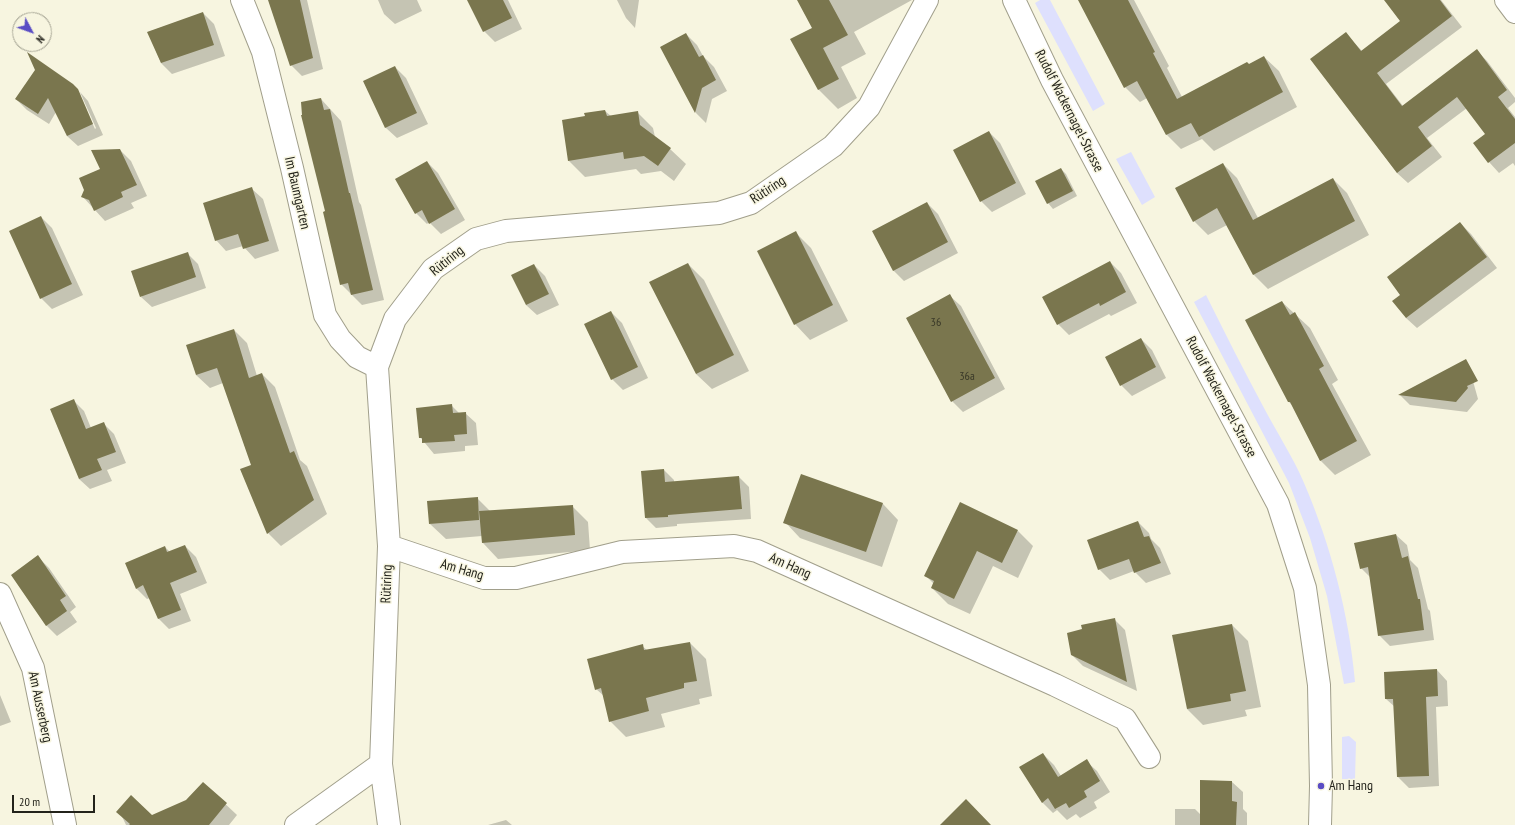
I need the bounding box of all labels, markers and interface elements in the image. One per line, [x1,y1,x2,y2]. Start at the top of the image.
north arrow [12,12,52,52]
text: N [33,32,48,46]
street label: Rudolf Wackernagel-Strasse [1031,47,1107,175]
street label: Im Baumgarten [280,155,314,231]
street label: Rütiring [747,172,789,208]
street label: Rütiring [427,242,467,280]
house number: 36 [931,316,941,330]
street label: Rudolf Wackernagel-Strasse [1182,334,1260,460]
house number: 36a [959,370,975,384]
street label: Am Hang [766,549,814,583]
street label: Am Hang [439,556,485,584]
street label: Rütiring [378,564,396,604]
street label: Am Ausserberg [24,670,56,744]
place label: Am Hang [1329,778,1373,794]
marker: Am Hang [1316,781,1326,791]
scale bar [14,787,97,813]
text: 20 m [19,794,40,809]

